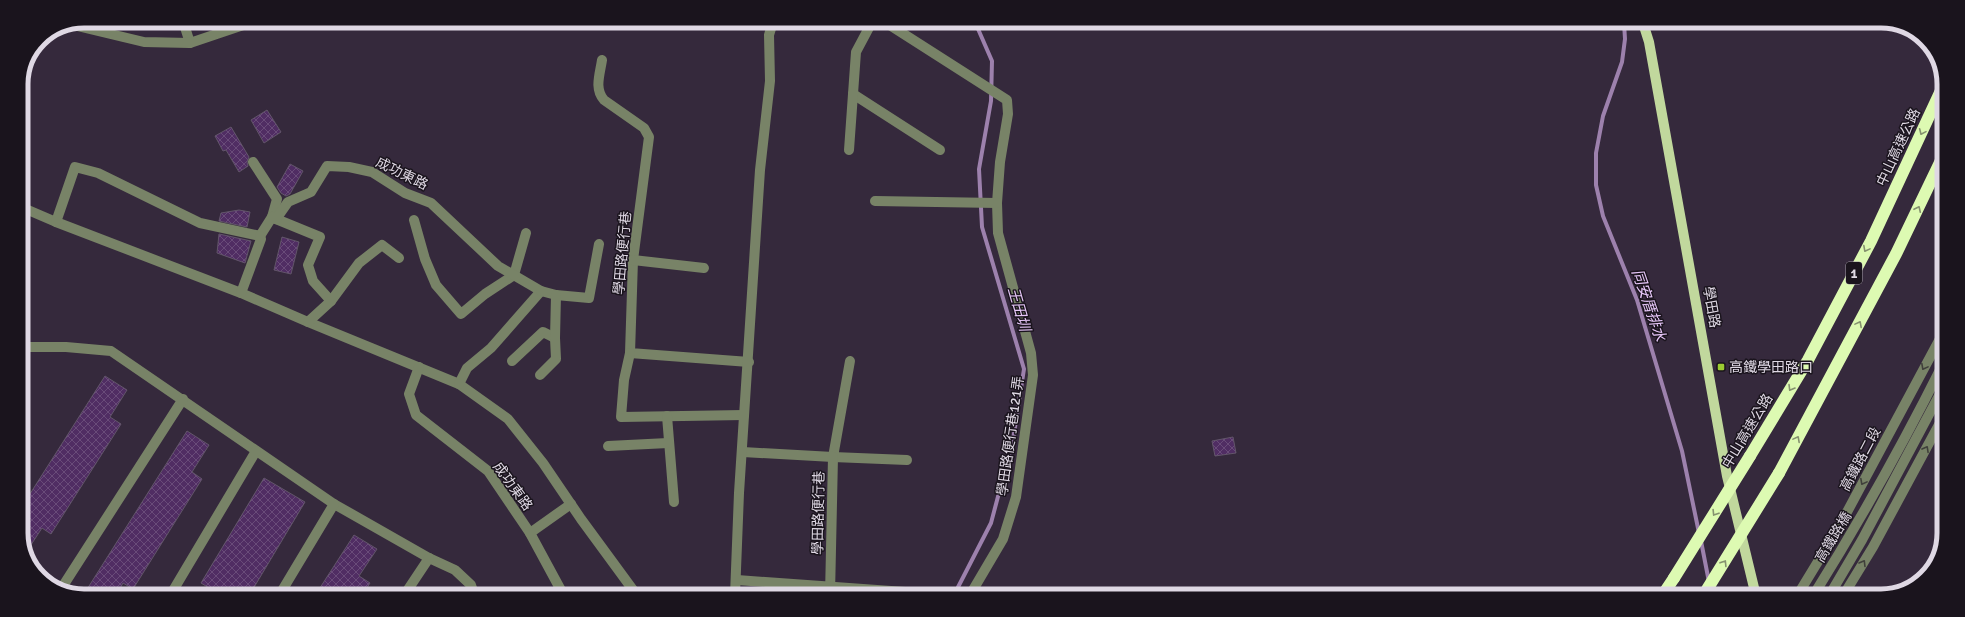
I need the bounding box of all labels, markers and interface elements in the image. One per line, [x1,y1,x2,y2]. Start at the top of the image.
street label: 中山高速公路 [1873,106,1924,189]
one-way arrow [1919,128,1927,135]
street label: 成功東路 [373,154,431,193]
one-way arrow [1913,205,1921,213]
street label: 學田路便行巷 [610,210,635,296]
one-way arrow [1864,245,1871,253]
road number: 1 [1846,262,1862,284]
water label: 同安厝排水 [1628,267,1670,344]
water label: 王田圳 [1004,285,1034,335]
street label: 學田路 [1699,285,1724,329]
one-way arrow [1854,321,1861,329]
place label: 高鐵學田路口 [1729,359,1813,376]
marker: 高鐵學田路口 [1716,362,1726,372]
one-way arrow [1922,363,1929,370]
street label: 學田路便行巷121弄 [994,375,1027,497]
one-way arrow [1788,384,1795,391]
street label: 中山高速公路 [1719,391,1776,472]
street label: 高鐵路二段 [1837,424,1884,494]
one-way arrow [1793,436,1800,443]
one-way arrow [1921,445,1929,453]
street label: 成功東路 [489,459,536,514]
street label: 學田路便行巷 [809,471,828,555]
one-way arrow [1861,478,1868,485]
one-way arrow [1712,509,1720,516]
street label: 高鐵路橋 [1812,509,1855,566]
one-way arrow [1719,560,1726,567]
one-way arrow [1859,560,1866,567]

